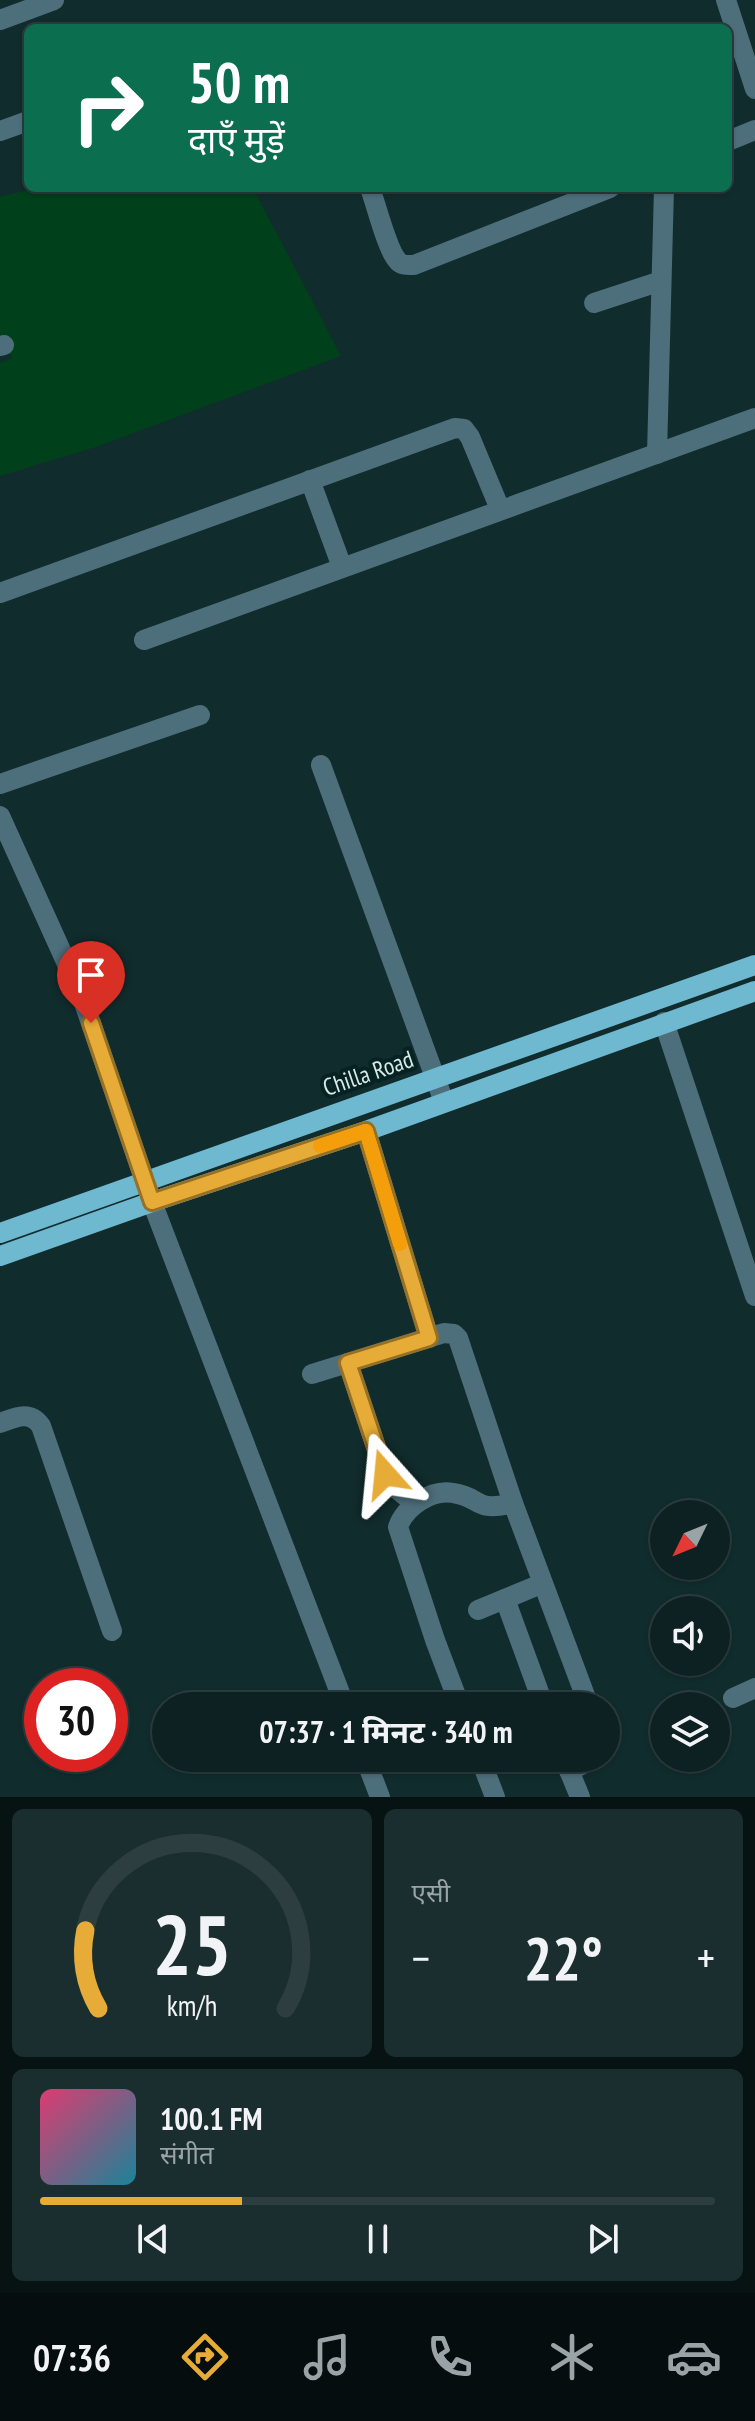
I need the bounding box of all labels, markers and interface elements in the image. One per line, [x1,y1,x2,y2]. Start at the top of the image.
text: 50 m [188,46,290,118]
icon: right [56,56,160,160]
text: दाएँ मुड़ें [188,116,285,163]
pin [57,941,125,1023]
icon: arrive [69,953,113,997]
street label: Chilla Road [319,1043,417,1103]
position arrow [343,1432,427,1516]
north arrow [650,1500,730,1580]
map controls [650,1500,730,1772]
button: sound [650,1596,730,1676]
speed limit sign: 30 [24,1668,128,1772]
button: layers [650,1692,730,1772]
text: 07:37 · 1 मिनट · 340 m [259,1712,513,1751]
text: एसी [412,1876,450,1909]
text: 25 [152,1890,232,1998]
text: 22° [524,1919,603,1997]
text: − [412,1929,430,1986]
text: + [697,1929,715,1986]
text: km/h [166,1987,217,2024]
text: 100.1 FM [160,2099,262,2138]
text: संगीत [160,2138,214,2171]
icon: previous [131,2217,175,2261]
icon: pause [356,2217,400,2261]
icon: next [581,2217,625,2261]
icon: directions [177,2329,233,2385]
icon: music [299,2329,355,2385]
icon: phone [422,2329,478,2385]
icon: climate [544,2329,600,2385]
icon: car [666,2329,722,2385]
text: 07:36 [33,2334,111,2381]

